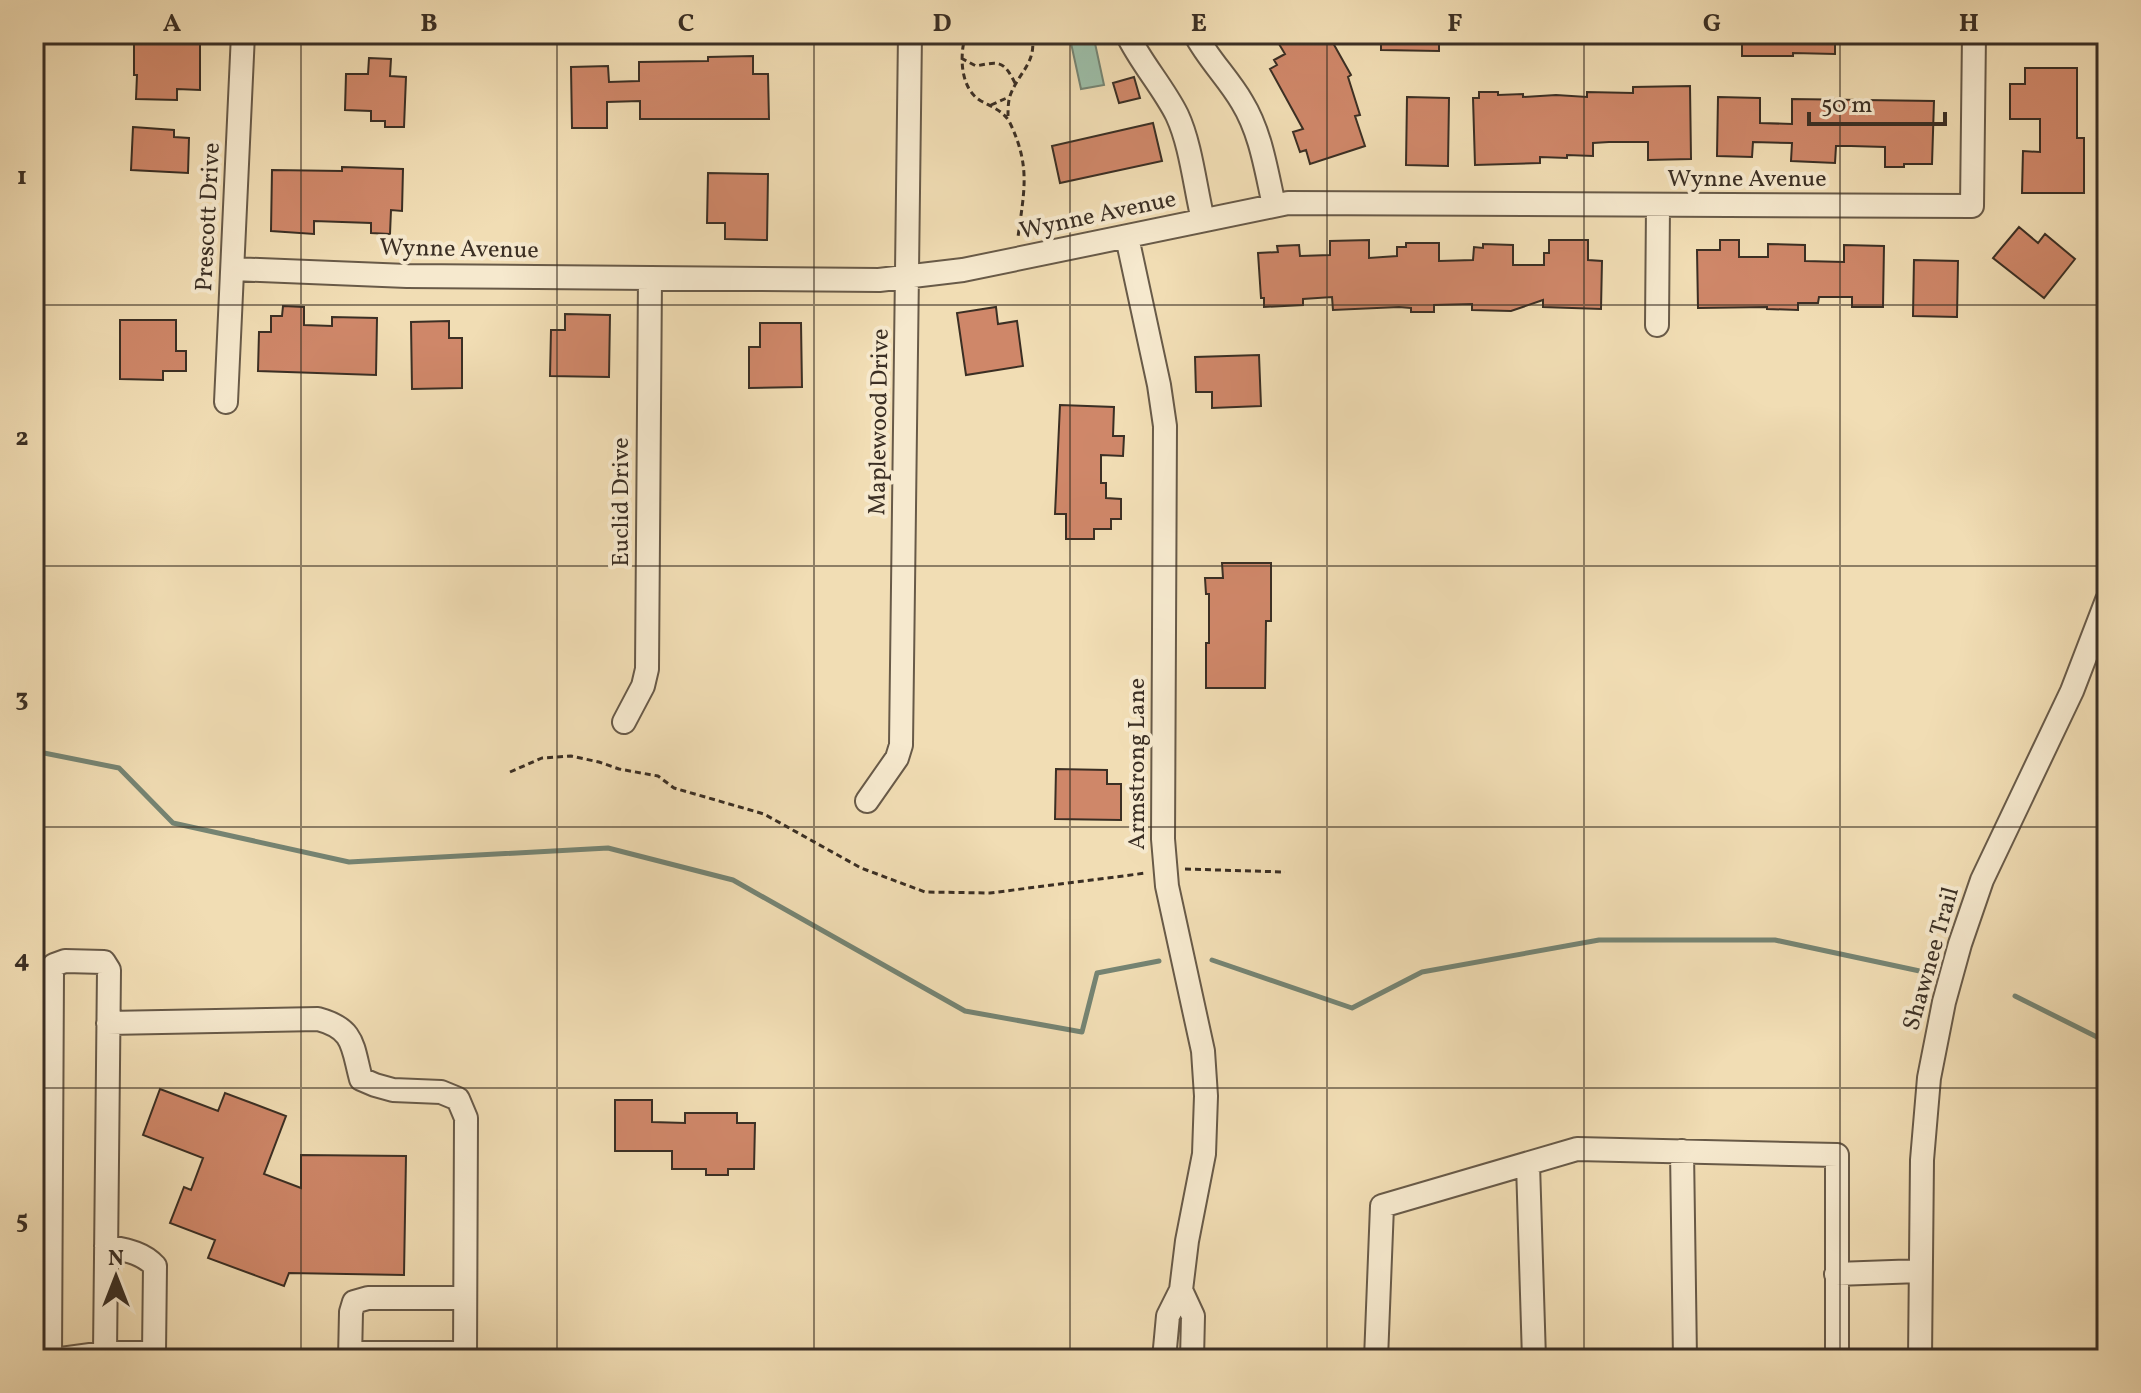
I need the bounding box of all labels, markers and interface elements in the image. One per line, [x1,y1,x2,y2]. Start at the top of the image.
text: A [163,6,182,42]
text: B [420,6,438,42]
text: C [678,6,694,42]
text: D [932,6,952,42]
text: E [1191,6,1207,42]
text: F [1447,6,1463,42]
text: G [1703,6,1721,42]
text: H [1959,6,1979,42]
scale bar [1809,76,1945,126]
text: 50 m [1821,89,1873,123]
street label: Prescott Drive [188,142,230,292]
text: 1 [17,159,27,195]
street label: Wynne Avenue [1667,163,1827,197]
street label: Wynne Avenue [1016,183,1180,249]
street label: Wynne Avenue [379,232,539,268]
street label: Maplewood Drive [861,328,899,516]
text: 2 [15,420,29,456]
street label: Euclid Drive [605,437,639,567]
street label: Armstrong Lane [1121,678,1155,850]
text: 3 [15,681,29,717]
street label: Shawnee Trail [1895,883,1969,1035]
text: 4 [14,942,30,978]
text: 5 [16,1203,28,1239]
north arrow [76,1237,156,1317]
text: N [108,1244,124,1275]

